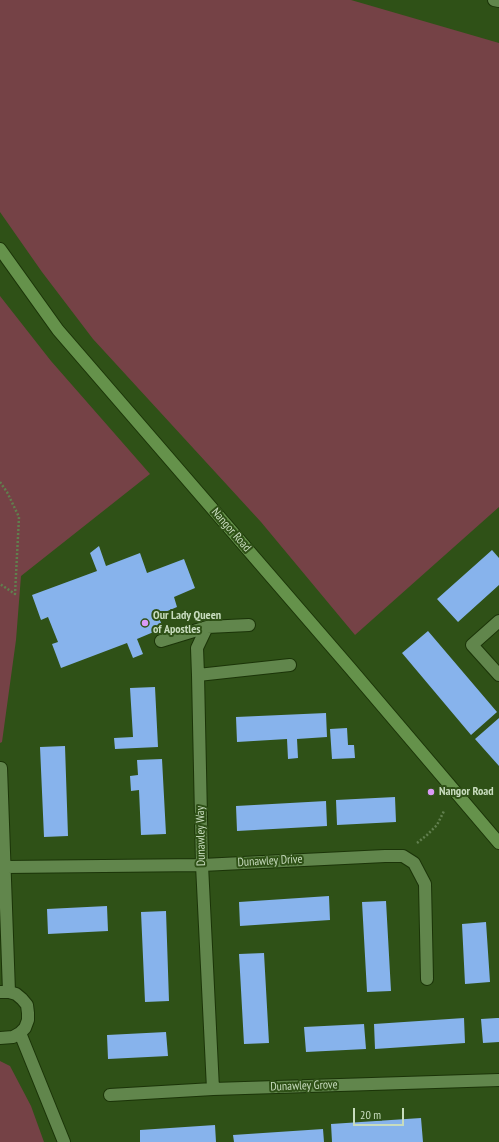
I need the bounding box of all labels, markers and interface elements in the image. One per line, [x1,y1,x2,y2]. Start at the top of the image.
street label: Nangor Road [208,505,254,555]
place label: Our Lady Queen of Apostles [153,609,221,637]
marker: Our Lady Queen of Apostles [140,618,150,628]
place label: Nangor Road [439,785,494,799]
marker: Nangor Road [426,787,436,797]
street label: Dunawley Way [193,806,209,866]
street label: Dunawley Drive [237,852,303,870]
street label: Dunawley Grove [270,1078,338,1094]
scale bar [355,1100,406,1126]
text: 20 m [360,1107,381,1122]

